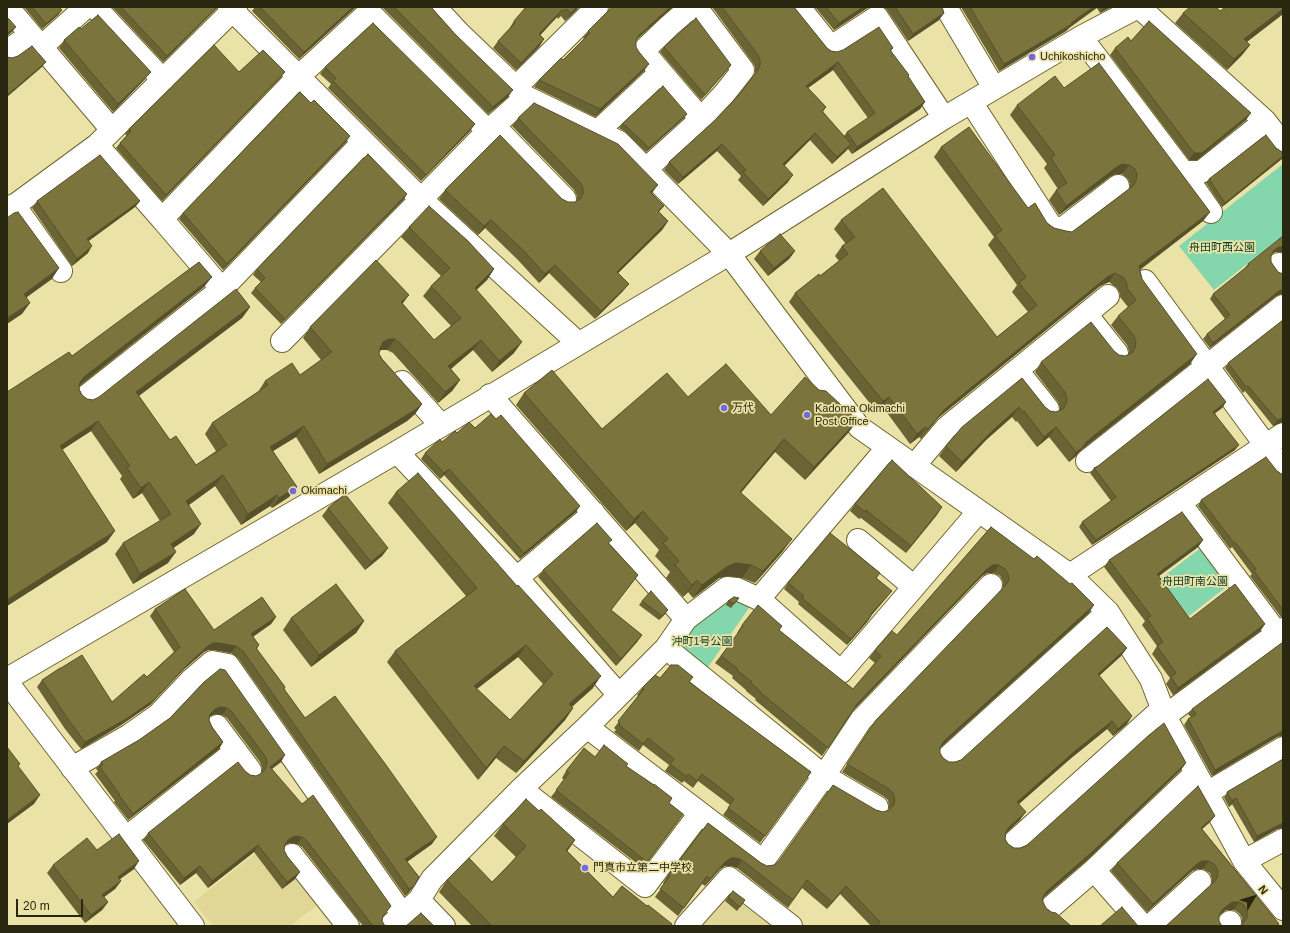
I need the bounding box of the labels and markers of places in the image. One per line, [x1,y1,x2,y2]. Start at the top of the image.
place label: Uchikoshicho [1040,50,1105,64]
marker: Uchikoshicho [1027,52,1037,62]
place label: 万代 [732,401,754,415]
place label: Kadoma Okimachi Post Office [815,402,905,428]
marker: 万代 [719,403,729,413]
marker: Kadoma Okimachi Post Office [802,410,812,420]
place label: Okimachi [301,484,347,498]
marker: Okimachi [288,486,298,496]
place label: 門真市立第二中学校 [593,861,692,875]
marker: 門真市立第二中学校 [580,863,590,873]

